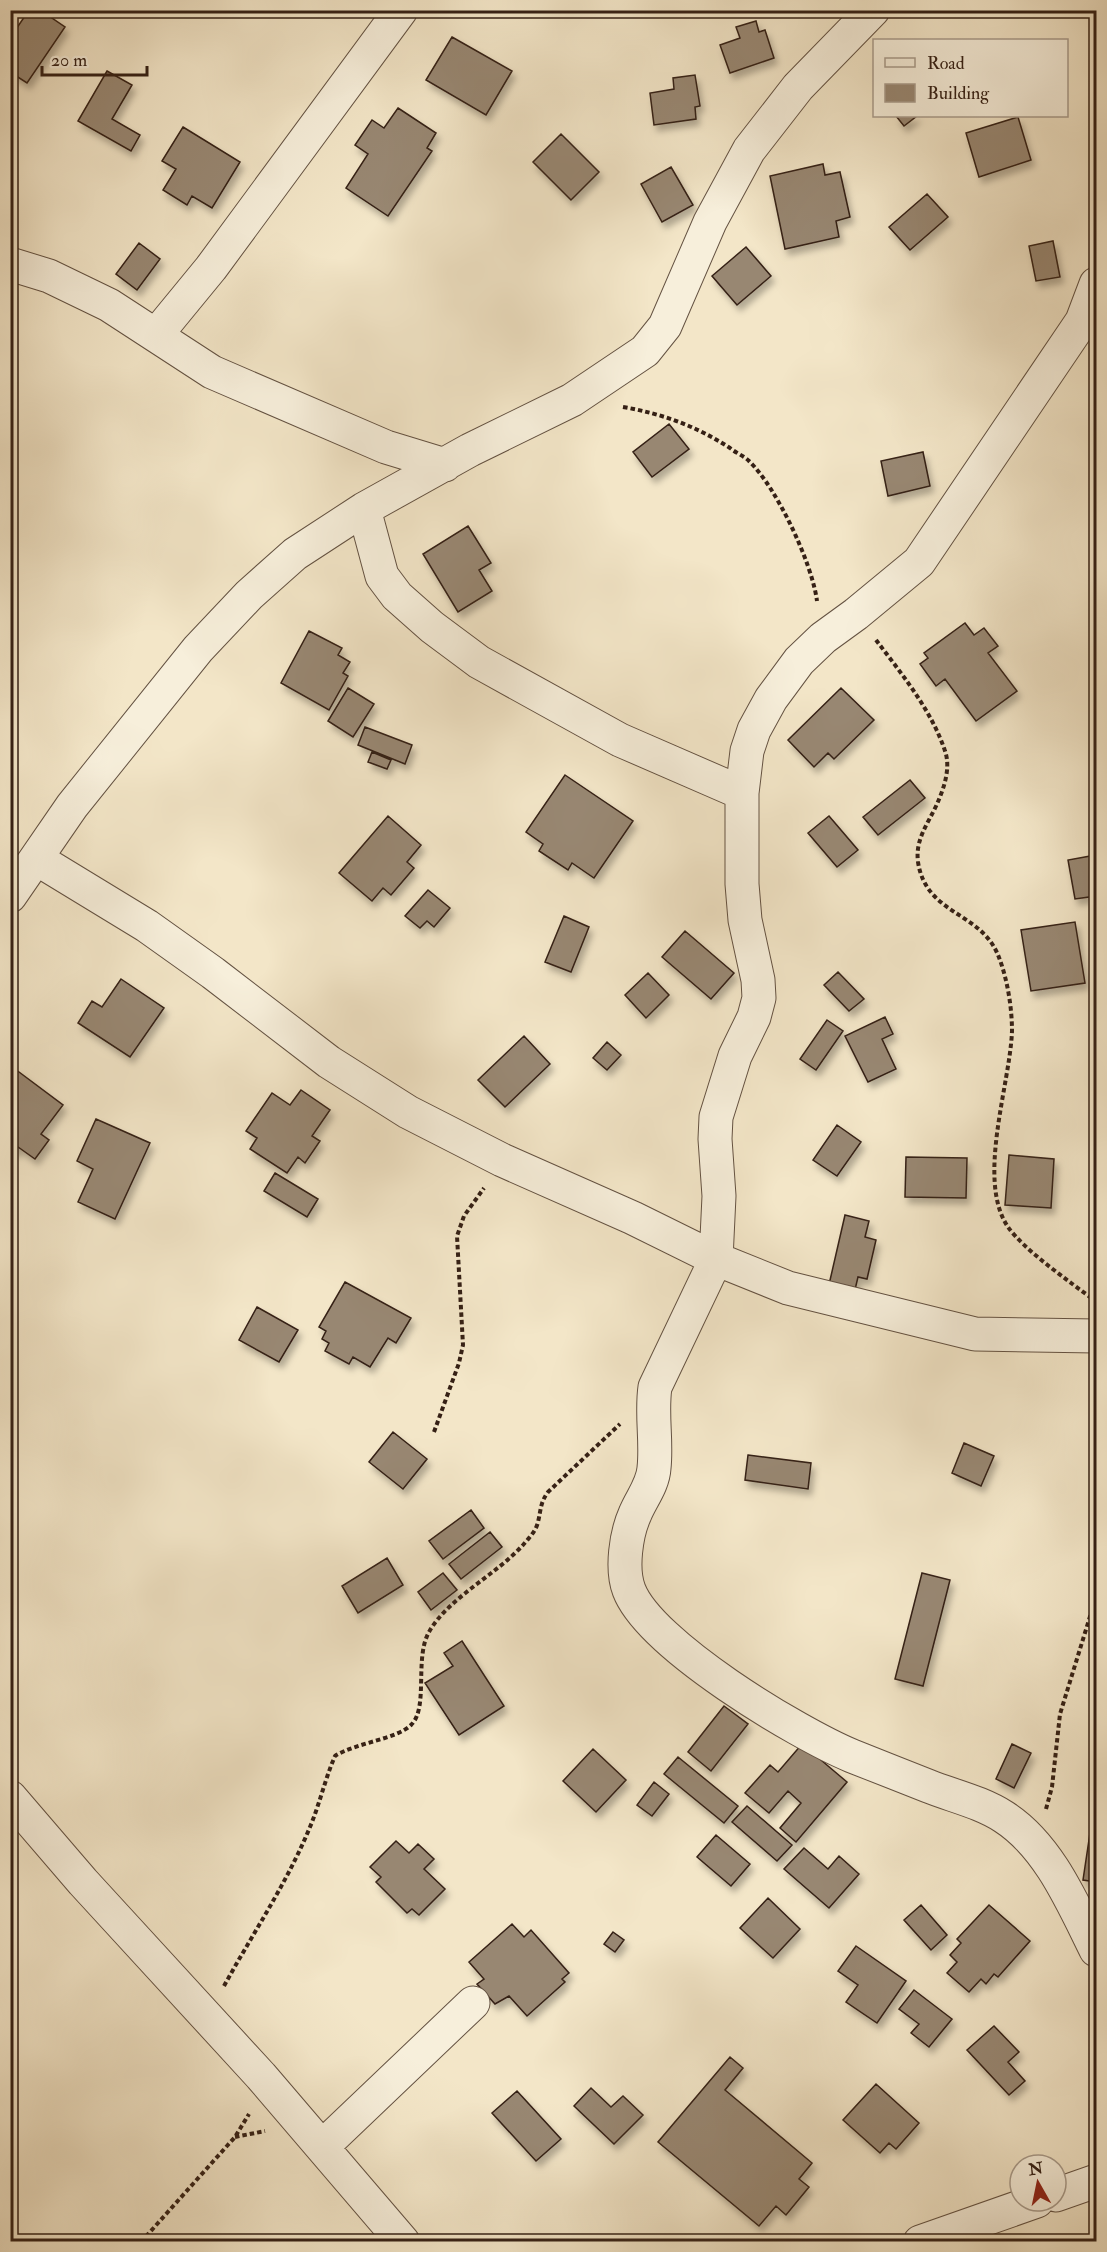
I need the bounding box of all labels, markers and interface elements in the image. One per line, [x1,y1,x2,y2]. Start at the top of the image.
scale bar [42,39,147,77]
legend [873,39,1068,117]
text: 20 m [51,49,87,72]
text: Road [927,52,965,75]
text: Building [927,82,990,105]
north arrow [1008,2153,1068,2213]
text: N [1026,2158,1045,2180]

